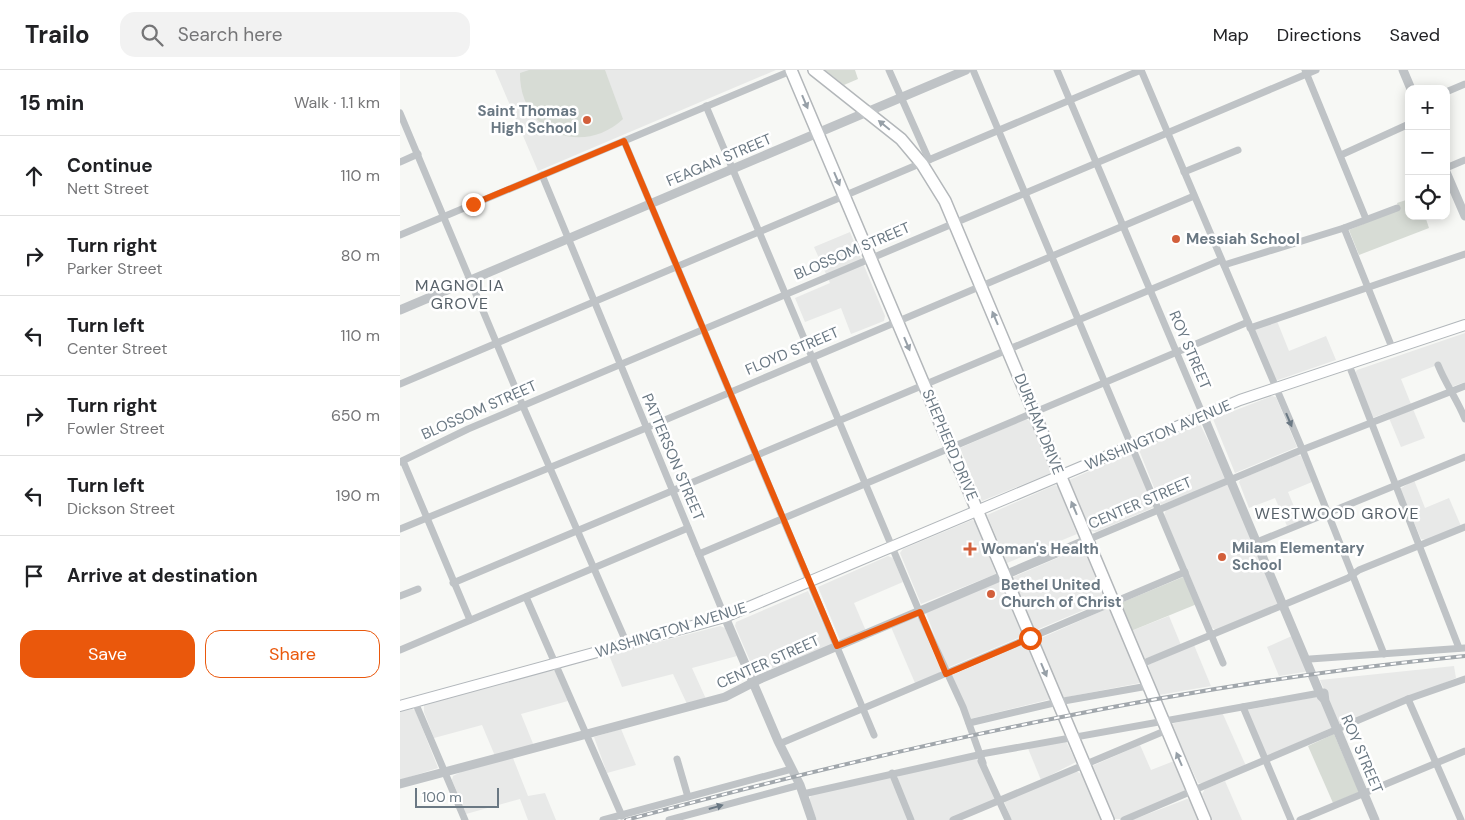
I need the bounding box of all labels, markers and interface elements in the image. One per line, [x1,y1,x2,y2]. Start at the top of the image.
search box [120,12,470,57]
text: Trailo [25,19,90,50]
icon: search [138,21,166,49]
text: Search here [178,22,283,47]
text: Map [1213,23,1249,47]
text: Directions [1277,23,1362,47]
text: Saved [1390,23,1440,47]
map controls [1405,85,1450,220]
button: + [1405,85,1450,130]
text: 15 min [20,89,84,117]
text: Walk · 1.1 km [294,92,380,113]
one-way arrow [801,95,809,109]
place label: Saint Thomas High School [478,101,577,138]
marker: Saint Thomas High School [581,114,593,126]
one-way arrow [878,119,891,130]
street label: FEAGAN STREET [663,129,775,191]
button: − [1405,130,1450,175]
text: Continue [67,153,153,178]
icon: ahead [20,162,48,190]
text: 110 m [341,165,380,186]
one-way arrow [834,172,842,186]
button: locate [1405,175,1450,220]
text: Nett Street [67,178,149,199]
route end [462,193,485,216]
street label: BLOSSOM STREET [791,218,913,284]
place label: Messiah School [1186,229,1300,249]
text: Turn right [67,233,157,258]
marker: Messiah School [1170,233,1182,245]
icon: right [20,242,48,270]
text: 80 m [341,245,380,266]
text: Parker Street [67,258,163,279]
district label: MAGNOLIA GROVE [415,275,505,314]
street label: ROY STREET [1164,308,1216,392]
one-way arrow [990,311,998,325]
text: Turn left [67,313,145,338]
icon: left [20,322,48,350]
street label: FLOYD STREET [742,322,842,380]
text: 110 m [341,325,380,346]
one-way arrow [904,337,912,351]
text: Center Street [67,338,167,359]
street label: DURHAM DRIVE [1010,371,1068,477]
street label: BLOSSOM STREET [418,376,540,444]
street label: SHEPHERD DRIVE [917,386,983,504]
street label: PATTERSON STREET [637,390,709,524]
text: Turn right [67,393,157,418]
street label: WASHINGTON AVENUE [1082,395,1234,475]
icon: right [20,402,48,430]
text: 650 m [331,405,380,426]
one-way arrow [1286,413,1294,427]
text: Fowler Street [67,418,165,439]
street label: CENTER STREET [1085,472,1195,534]
text: Turn left [67,473,145,498]
icon: left [20,482,48,510]
text: 190 m [336,485,380,506]
text: Dickson Street [67,498,175,519]
one-way arrow [1069,501,1077,515]
district label: WESTWOOD GROVE [1255,503,1419,524]
place label: Milam Elementary School [1232,538,1365,575]
place label: Woman's Health [981,539,1099,559]
marker: Woman's Health [963,542,977,556]
marker: Milam Elementary School [1216,551,1228,563]
icon: arrive [20,562,48,590]
text: Arrive at destination [67,563,258,588]
place label: Bethel United Church of Christ [1001,575,1122,612]
marker: Bethel United Church of Christ [985,588,997,600]
street label: WASHINGTON AVENUE [593,597,749,663]
route start [1019,627,1042,650]
button: Save [20,630,195,678]
button: Share [205,630,380,678]
street label: CENTER STREET [713,630,823,694]
one-way arrow [1040,663,1048,677]
street label: ROY STREET [1336,712,1388,796]
one-way arrow [1175,752,1183,766]
scale bar [415,785,499,808]
text: 100 m [422,788,462,806]
one-way arrow [708,803,723,811]

